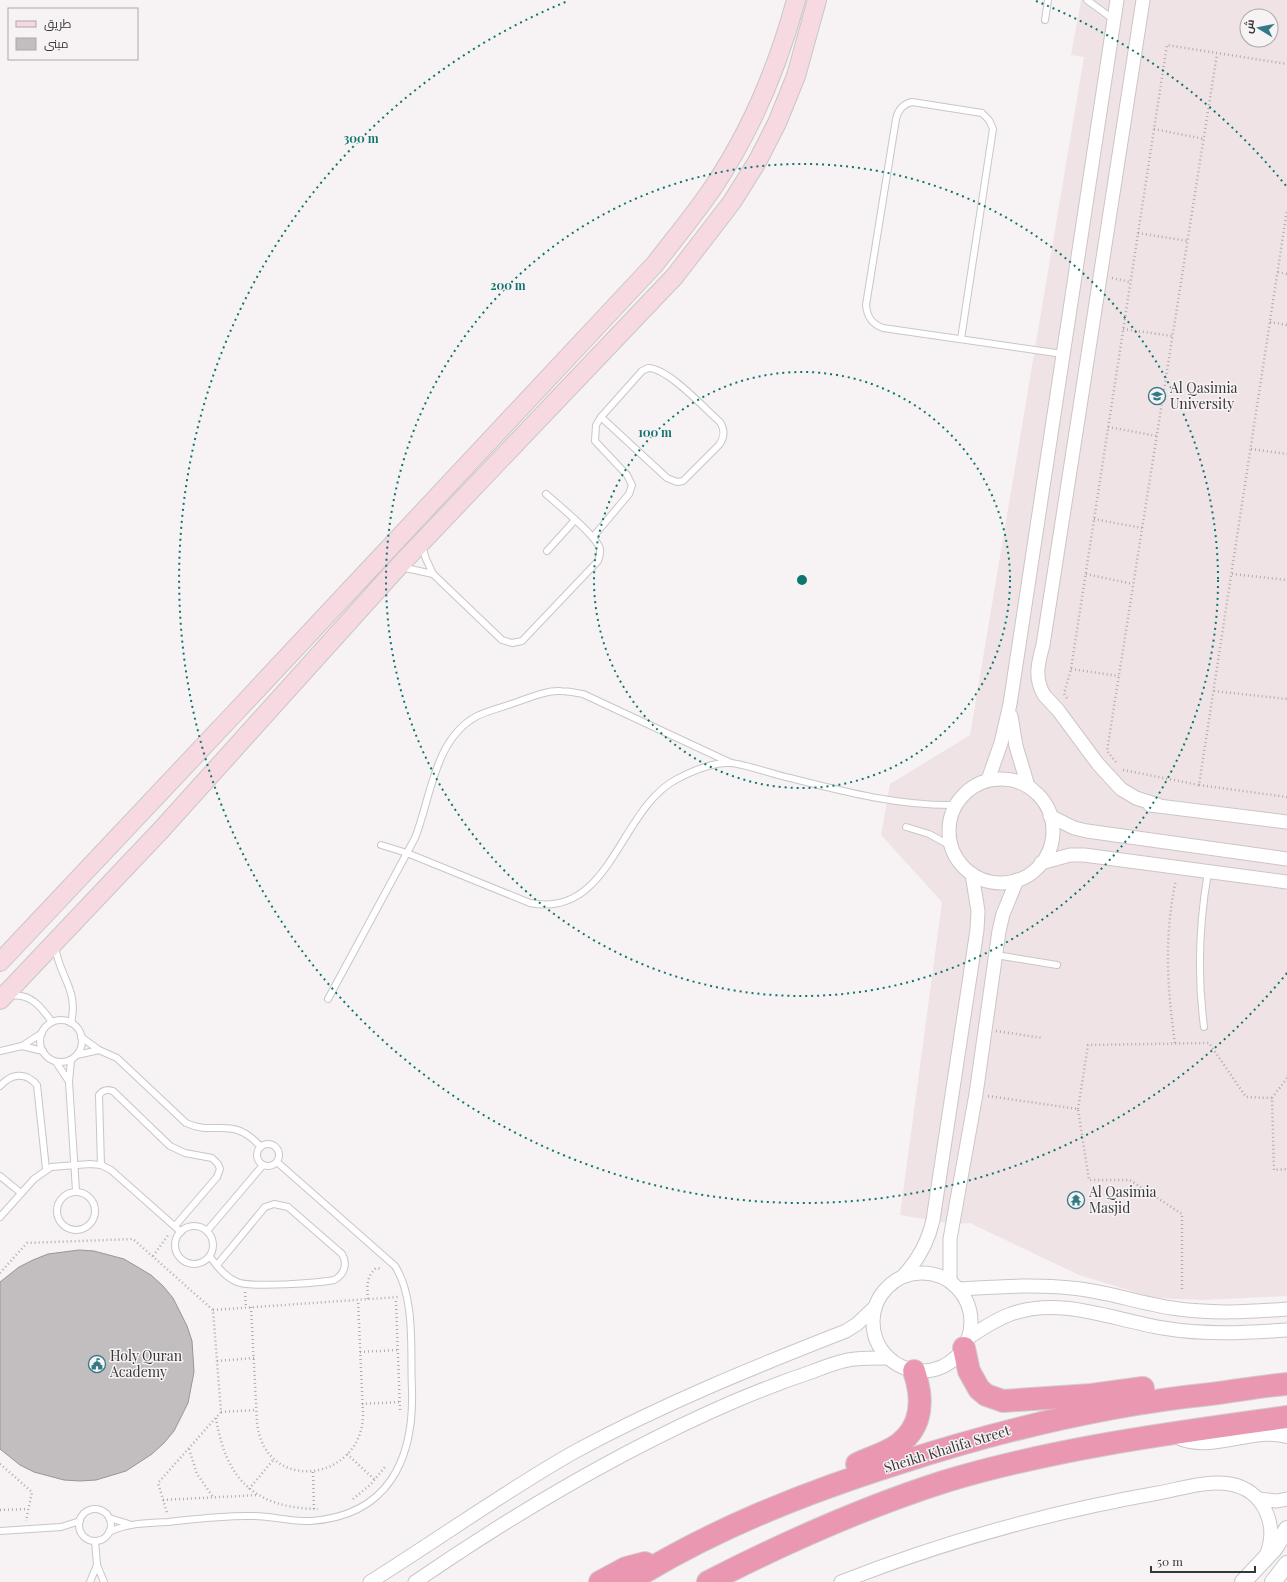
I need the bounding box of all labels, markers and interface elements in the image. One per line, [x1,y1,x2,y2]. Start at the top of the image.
legend [8,8,138,60]
north arrow [1239,8,1279,48]
text: طريق [44,15,72,31]
text: ش [1240,18,1257,34]
text: مبنى [44,35,69,51]
text: 300 m [344,130,379,146]
text: 200 m [490,277,526,293]
place label: Al Qasimia University [1169,378,1238,413]
school or university icon: Al Qasimia University [1147,386,1167,406]
text: 100 m [638,424,672,440]
centre of rings [795,573,809,587]
place label: Al Qasimia Masjid [1088,1182,1157,1217]
temple icon: Al Qasimia Masjid [1066,1190,1086,1210]
place label: Holy Quran Academy [109,1346,183,1381]
public building icon: Holy Quran Academy [87,1354,107,1374]
street label: Sheikh Khalifa Street [881,1420,1013,1477]
scale bar [1151,1548,1255,1574]
text: 50 m [1157,1553,1183,1569]

